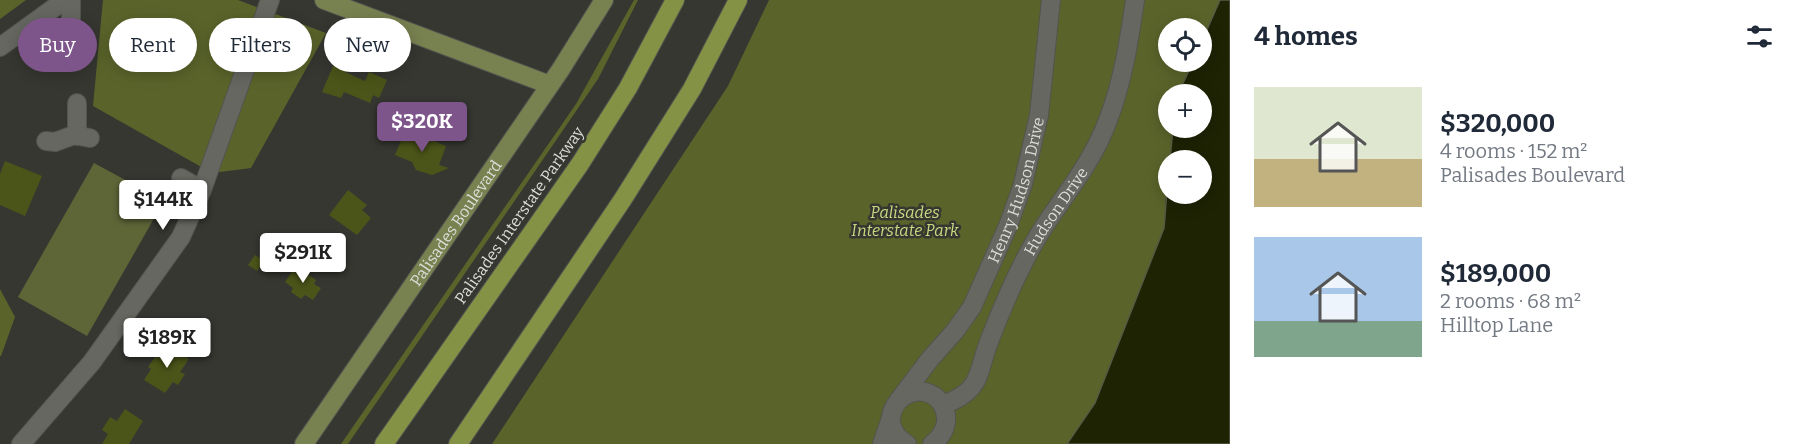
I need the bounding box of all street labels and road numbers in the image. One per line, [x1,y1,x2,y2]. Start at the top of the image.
street label: Henry Hudson Drive [984,115,1048,266]
street label: Palisades Interstate Parkway [451,123,588,308]
street label: Palisades Boulevard [406,156,506,290]
street label: Hudson Drive [1020,164,1092,259]

